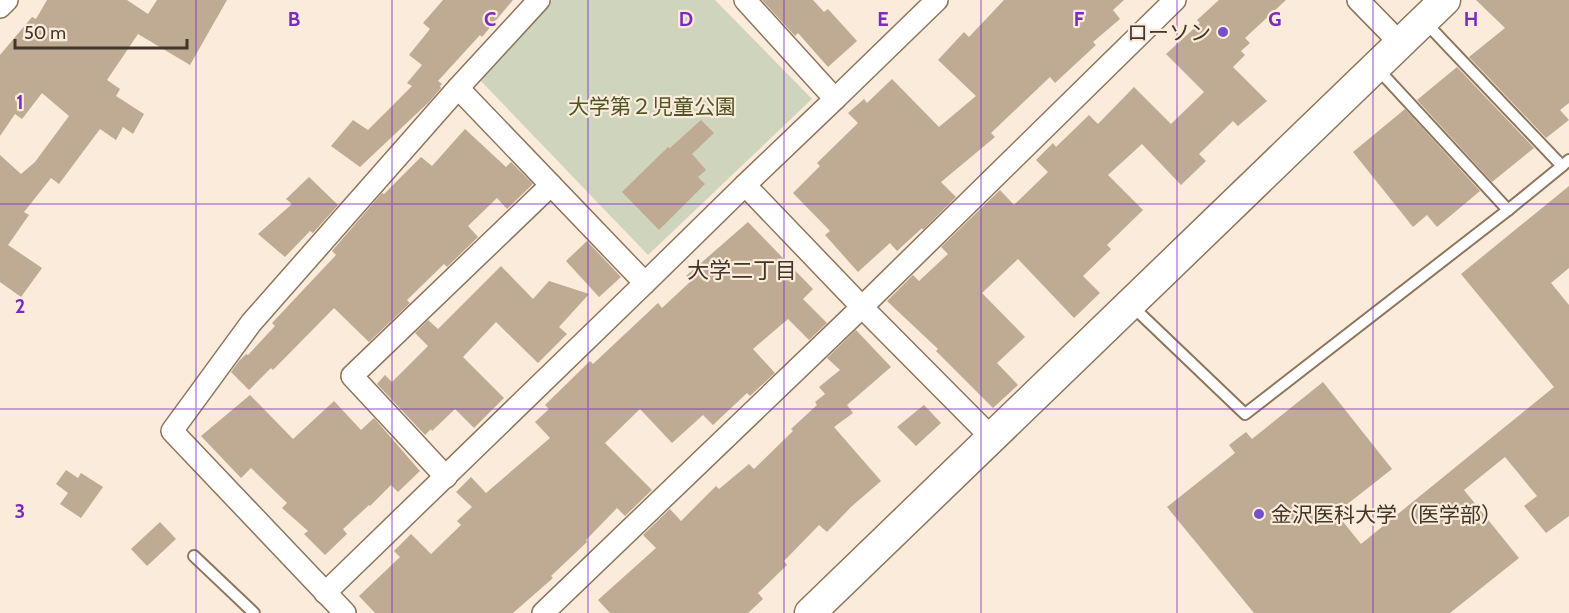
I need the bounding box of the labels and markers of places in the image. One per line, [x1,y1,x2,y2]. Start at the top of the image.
place label: ローソン [1127,20,1211,45]
marker: ローソン [1216,25,1230,39]
place label: 金沢医科大学（医学部） [1271,502,1502,527]
marker: 金沢医科大学（医学部） [1252,507,1266,521]

